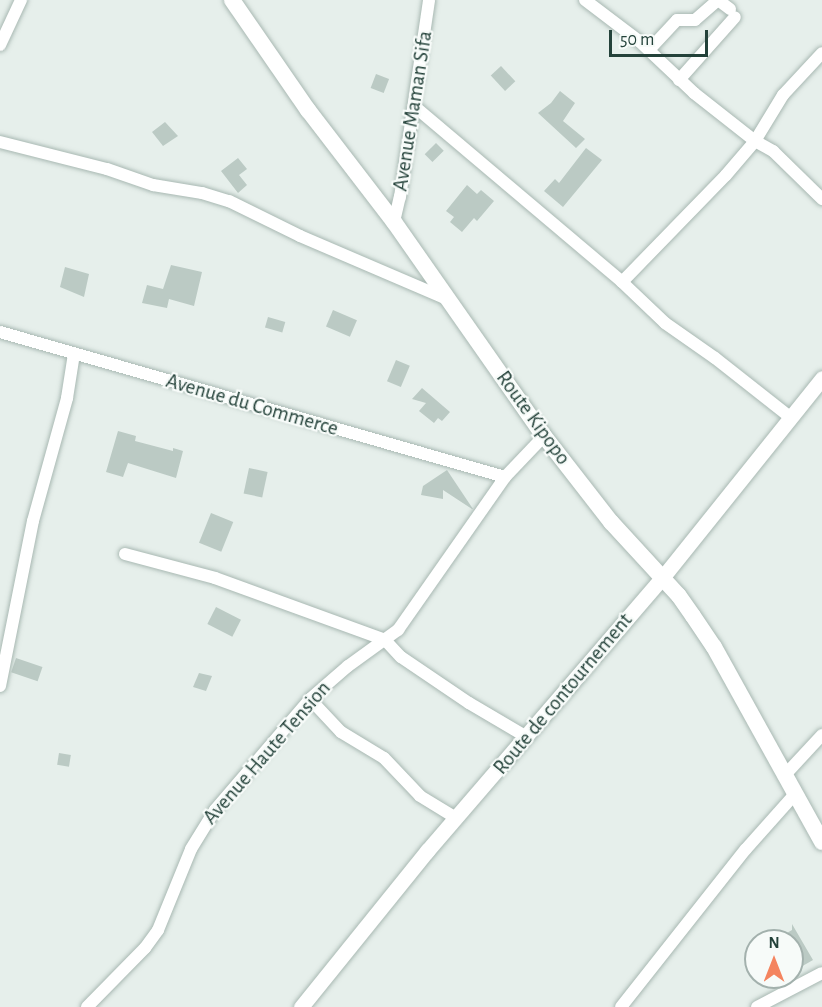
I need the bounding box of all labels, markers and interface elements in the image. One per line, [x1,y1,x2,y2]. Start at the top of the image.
scale bar [612,18,711,56]
street label: Avenue Maman Sifa [388,29,438,193]
text: 50 m [620,31,654,49]
street label: Route Kipopo [490,366,576,470]
street label: Avenue du Commerce [163,368,341,442]
street label: Route de contournement [488,608,638,780]
street label: Avenue Haute Tension [198,676,336,830]
north arrow [744,929,804,989]
text: N [768,935,780,951]

